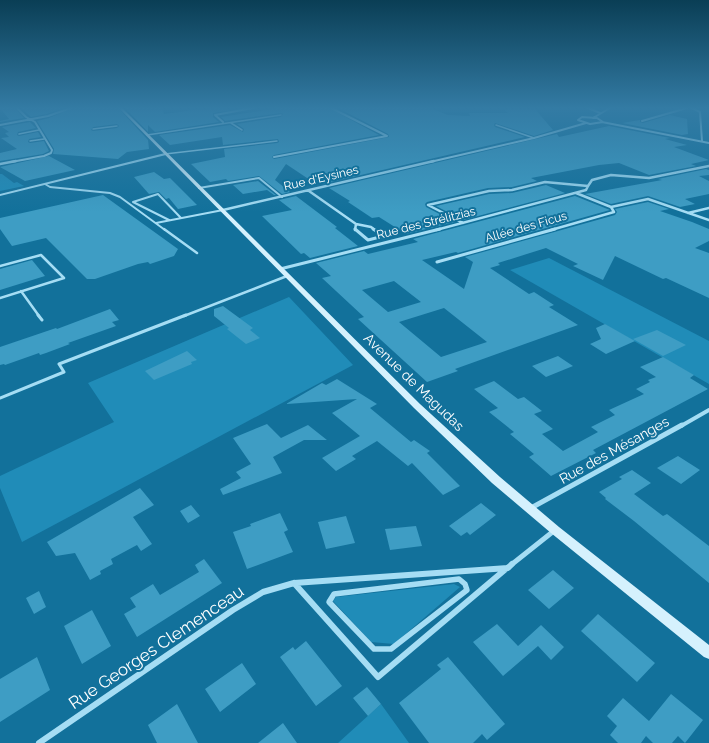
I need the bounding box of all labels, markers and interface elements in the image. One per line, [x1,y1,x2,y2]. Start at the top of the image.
street label: Rue d'Eysines [282,163,360,193]
street label: Rue des Strélitzias [375,204,477,242]
street label: Allée des Ficus [484,209,569,245]
street label: Avenue de Magudas [361,330,468,434]
street label: Rue des Mésanges [556,413,672,487]
street label: Rue Georges Clemenceau [65,581,247,713]

